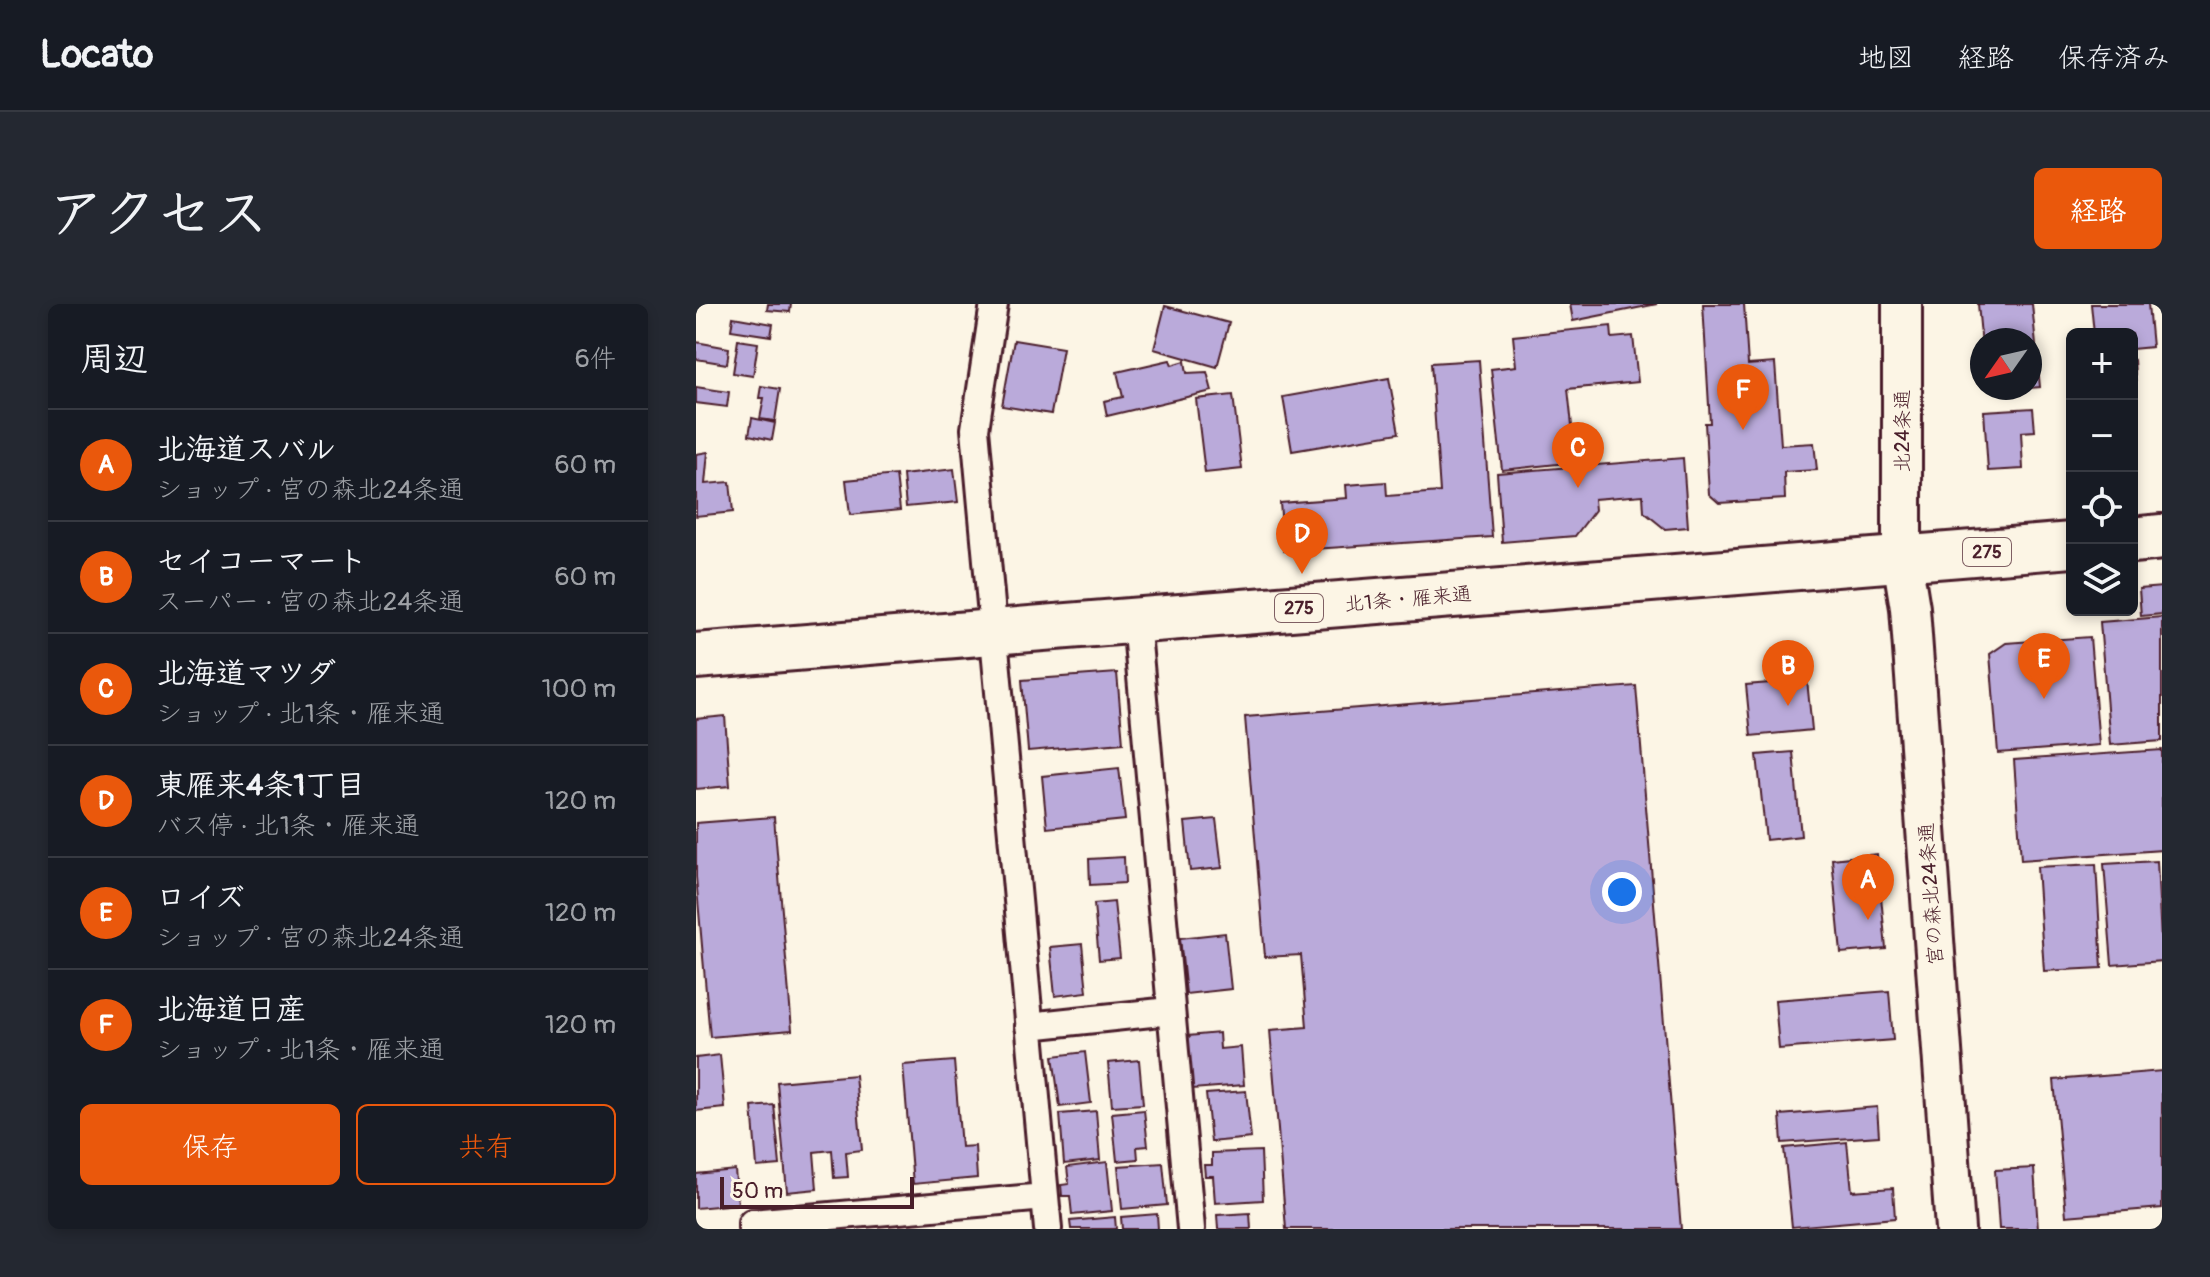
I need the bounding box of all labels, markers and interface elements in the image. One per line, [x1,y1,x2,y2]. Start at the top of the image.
text: Locato [40,31,153,79]
text: 地図 [1858,41,1914,76]
text: 経路 [1958,41,2014,76]
text: 保存済み [2058,41,2170,76]
button: 経路 [2034,168,2162,249]
text: アクセス [48,180,269,249]
north arrow [1970,328,2042,400]
map controls [2066,328,2138,616]
button: + [2066,328,2138,400]
text: 周辺 [80,338,148,381]
text: 6件 [575,343,616,375]
pin: F [1717,364,1769,430]
street label: 北24条通 [1890,390,1915,472]
button: − [2066,400,2138,472]
pin: C [1552,422,1604,488]
text: 北海道スバル [156,431,336,468]
text: A [98,449,114,481]
text: 60 m [554,449,616,481]
button: locate [2066,472,2138,544]
text: ショップ · 宮の森北24条通 [156,474,464,506]
pin: D [1276,508,1328,574]
road number: 275 [1963,538,2011,566]
text: セイコーマート [156,543,367,580]
button: layers [2066,544,2138,616]
text: B [99,561,113,593]
text: 60 m [554,561,616,593]
street label: 北1条・雁来通 [1343,581,1473,617]
text: スーパー · 宮の森北24条通 [156,586,464,618]
road number: 275 [1275,594,1323,622]
pin: E [2018,633,2070,699]
pin: B [1762,640,1814,706]
text: 北海道マツダ [156,655,336,692]
text: C [98,673,114,705]
text: 100 m [542,673,616,705]
text: ショップ · 北1条・雁来通 [156,698,445,730]
text: 東雁来4条1丁目 [156,767,365,804]
text: D [98,785,114,817]
text: 120 m [545,785,616,817]
text: バス停 · 北1条・雁来通 [156,810,420,842]
street label: 宮の森北24条通 [1914,822,1948,966]
pin: A [1842,854,1894,920]
your location [1602,872,1642,912]
text: ロイズ [156,879,245,916]
text: E [99,897,113,929]
text: 120 m [545,897,616,929]
text: ショップ · 宮の森北24条通 [156,922,464,954]
text: 北海道日産 [156,991,306,1028]
text: F [98,1009,114,1041]
text: 120 m [545,1009,616,1041]
text: ショップ · 北1条・雁来通 [156,1034,445,1066]
button: 保存 [80,1104,340,1185]
button: 共有 [356,1104,616,1185]
scale bar [720,1173,914,1209]
text: 50 m [732,1177,783,1205]

